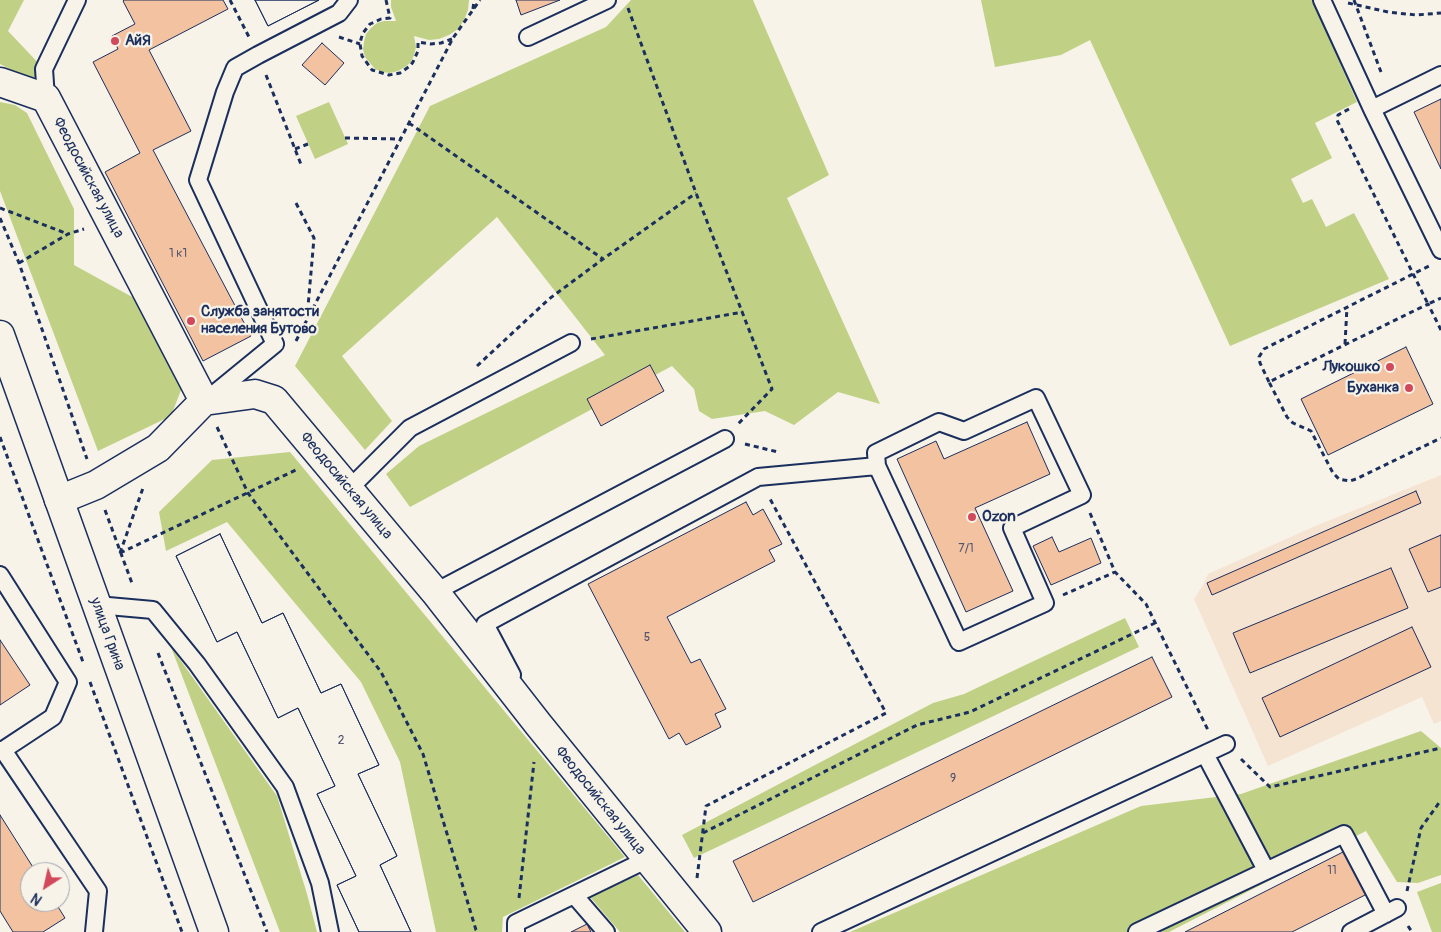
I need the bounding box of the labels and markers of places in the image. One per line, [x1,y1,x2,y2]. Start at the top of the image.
place label: АйЯ [125,32,151,50]
marker: АйЯ [109,35,121,47]
place label: Служба занятости населения Бутово [201,303,319,338]
marker: Служба занятости населения Бутово [185,315,197,327]
place label: Лукошко [1322,358,1380,376]
marker: Лукошко [1384,361,1396,373]
place label: Буханка [1347,379,1399,397]
marker: Буханка [1403,382,1415,394]
place label: Ozon [982,508,1016,526]
marker: Ozon [966,511,978,523]

